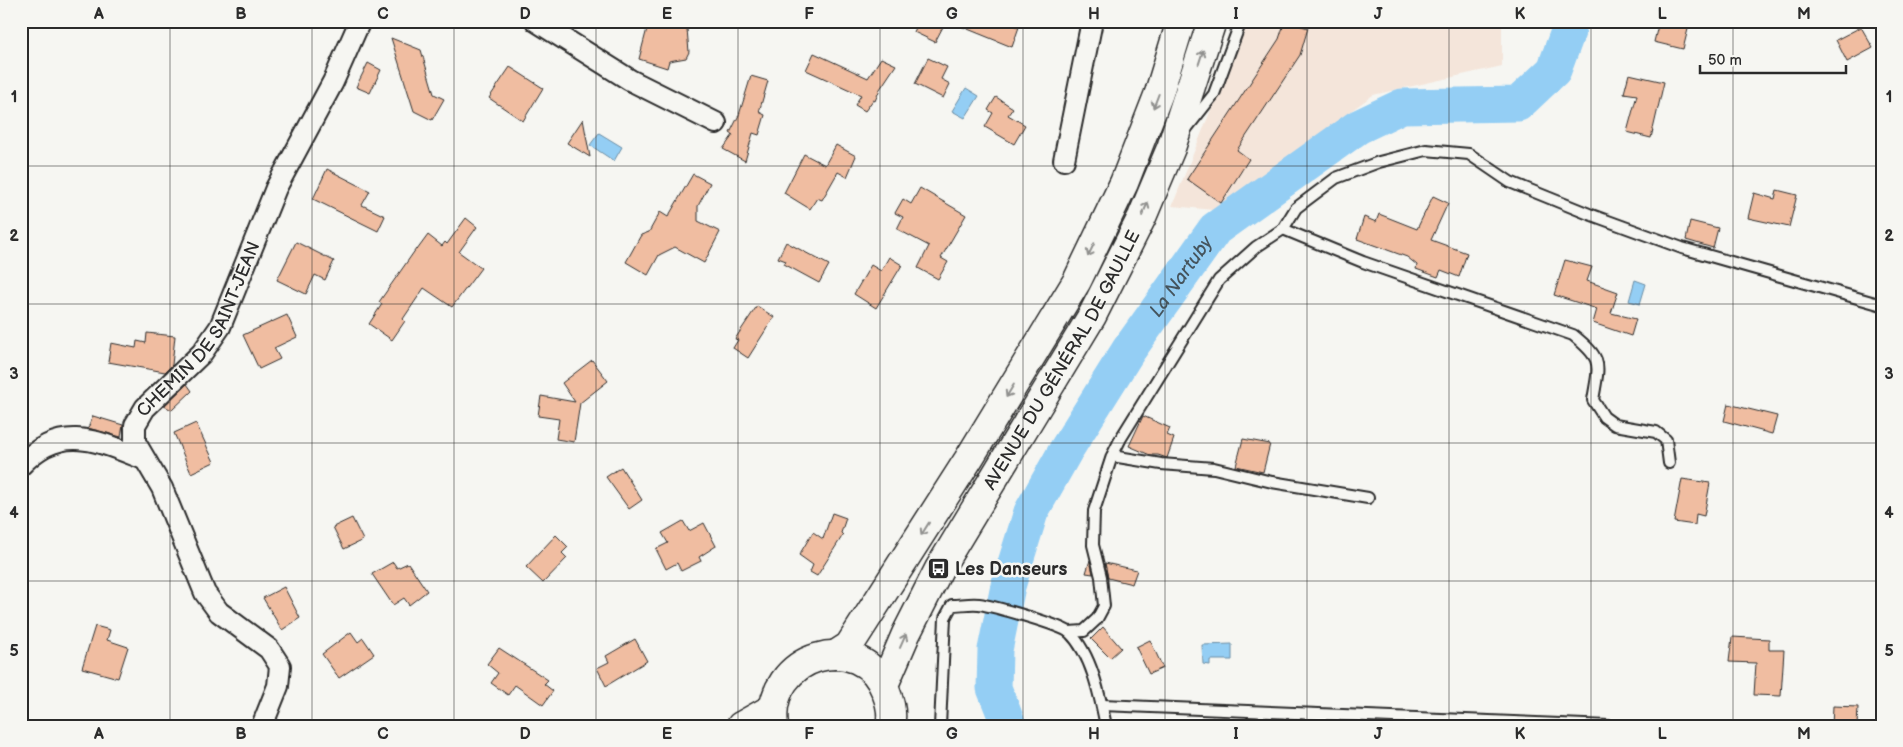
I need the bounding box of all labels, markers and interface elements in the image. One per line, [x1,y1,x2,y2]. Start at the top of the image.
text: A [93,5,104,24]
text: B [235,5,247,24]
text: C [377,5,389,24]
text: D [519,5,531,24]
text: E [662,5,672,24]
text: F [804,5,814,24]
text: G [946,5,958,24]
text: H [1088,5,1100,24]
text: I [1233,5,1239,24]
text: J [1374,5,1383,24]
text: K [1515,5,1526,24]
text: L [1657,5,1667,24]
text: M [1797,5,1811,24]
scale bar [1700,42,1847,74]
one-way arrow [1197,49,1206,65]
text: 50 m [1708,51,1742,70]
text: 1 [11,88,17,107]
text: 1 [1886,88,1892,107]
one-way arrow [1151,93,1160,108]
one-way arrow [1141,202,1151,217]
text: 2 [9,227,19,246]
street label: AVENUE DU GÉNÉRAL DE GAULLE [979,227,1144,493]
text: 2 [1884,227,1894,246]
water label: La Nartuby [1144,231,1218,321]
street label: CHEMIN DE SAINT-JEAN [132,238,264,420]
one-way arrow [1086,242,1096,257]
text: 3 [9,365,19,384]
text: 3 [1884,365,1894,384]
one-way arrow [1005,383,1015,397]
text: 4 [9,504,19,523]
text: 4 [1884,504,1894,523]
one-way arrow [920,522,930,536]
bus stop icon: Les Danseurs [927,557,951,581]
place label: Les Danseurs [955,559,1068,580]
one-way arrow [899,634,909,649]
text: 5 [9,642,19,661]
text: 5 [1884,642,1894,661]
text: A [93,725,104,744]
text: B [235,725,247,744]
text: C [377,725,389,744]
text: D [519,725,531,744]
text: E [662,725,672,744]
text: F [804,725,814,744]
text: G [946,725,958,744]
text: H [1088,725,1100,744]
text: I [1233,725,1239,744]
text: J [1374,725,1383,744]
text: K [1515,725,1526,744]
text: L [1657,725,1667,744]
text: M [1797,725,1811,744]

